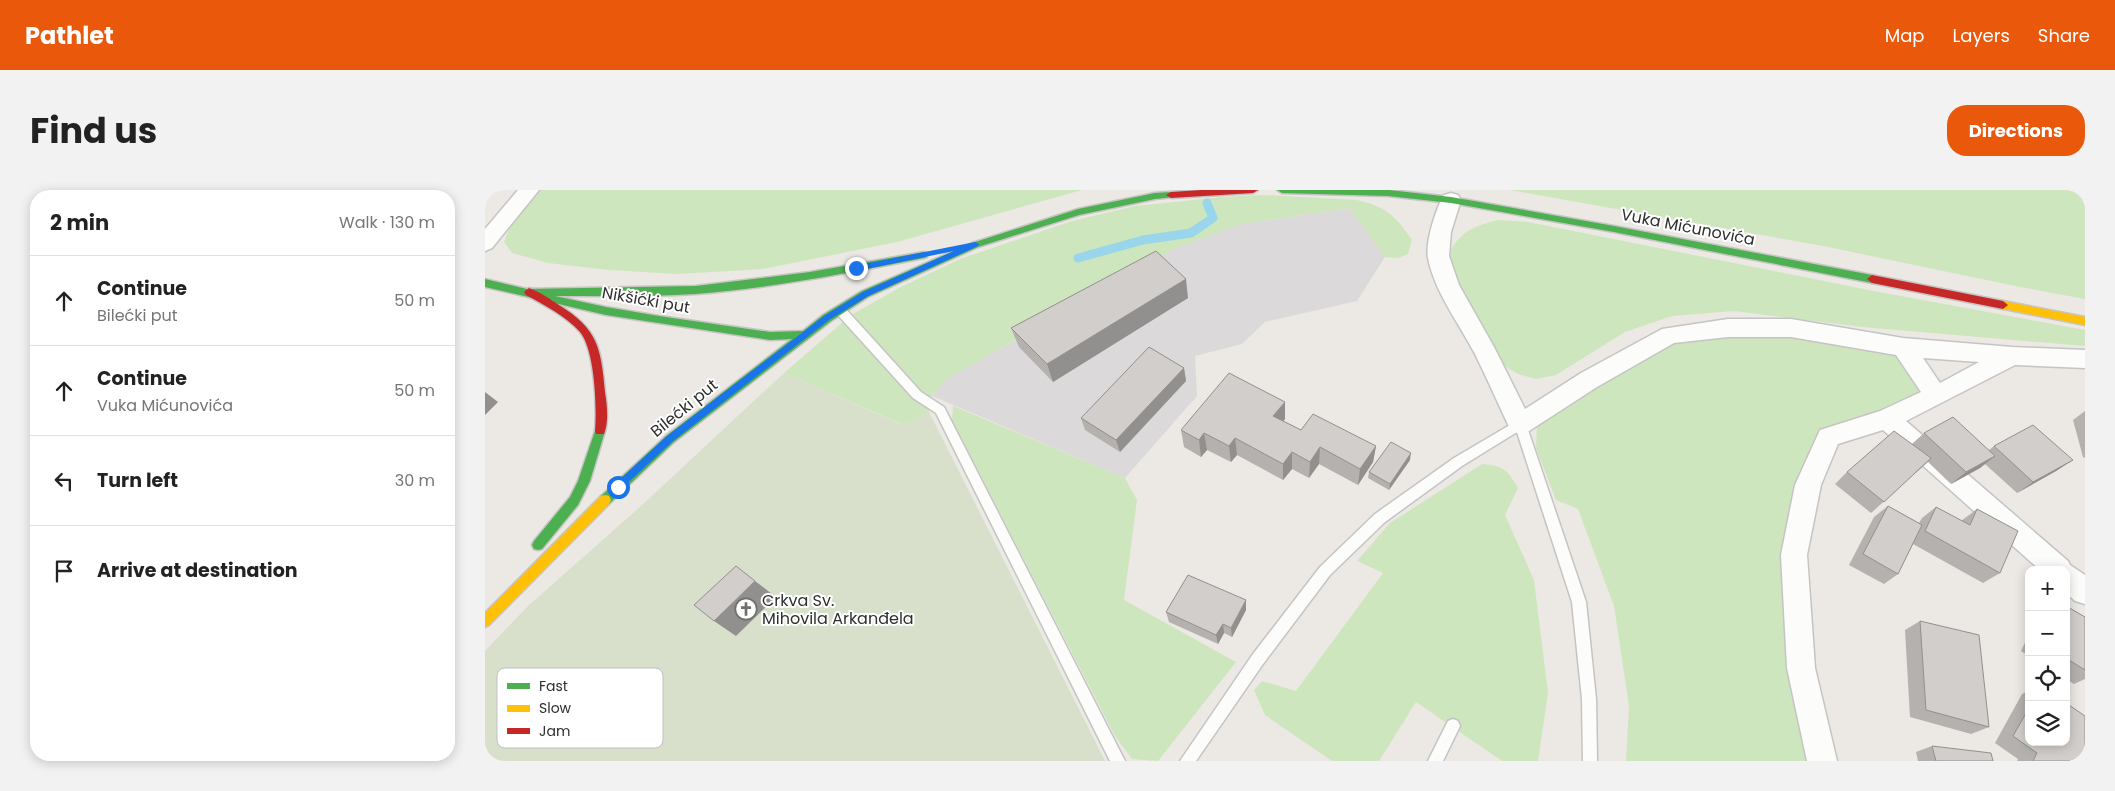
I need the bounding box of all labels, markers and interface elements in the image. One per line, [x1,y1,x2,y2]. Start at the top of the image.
text: Pathlet [25,19,114,52]
text: Map [1885,23,1925,48]
text: Layers [1953,23,2010,48]
text: Share [2038,23,2090,48]
button: Directions [1947,105,2085,156]
text: Find us [30,106,157,155]
street label: Vuka Mićunovića [1619,203,1757,251]
text: 2 min [50,208,109,237]
text: Walk · 130 m [339,211,435,234]
route end [845,257,868,280]
text: Continue [97,275,187,302]
street label: Nikšićki put [600,281,692,319]
icon: ahead [50,287,78,315]
text: 50 m [394,289,435,312]
text: Bilećki put [97,304,178,327]
text: Continue [97,365,187,392]
street label: Bilećki put [645,374,723,442]
icon: ahead [50,377,78,405]
text: 50 m [394,379,435,402]
text: Vuka Mićunovića [97,394,233,417]
icon: left [50,467,78,495]
text: Turn left [97,467,178,494]
text: 30 m [395,469,435,492]
route start [607,476,630,499]
icon: arrive [50,557,78,585]
text: Arrive at destination [97,557,298,584]
map controls [2025,566,2070,746]
button: + [2025,566,2070,611]
place label: Crkva Sv. Mihovila Arkanđela [762,589,914,630]
church icon: Crkva Sv. Mihovila Arkanđela [734,597,758,621]
button: − [2025,611,2070,656]
button: locate [2025,656,2070,701]
legend [497,668,663,748]
text: Fast [539,676,568,696]
text: Slow [539,698,572,718]
button: layers [2025,701,2070,746]
text: Jam [539,721,570,741]

